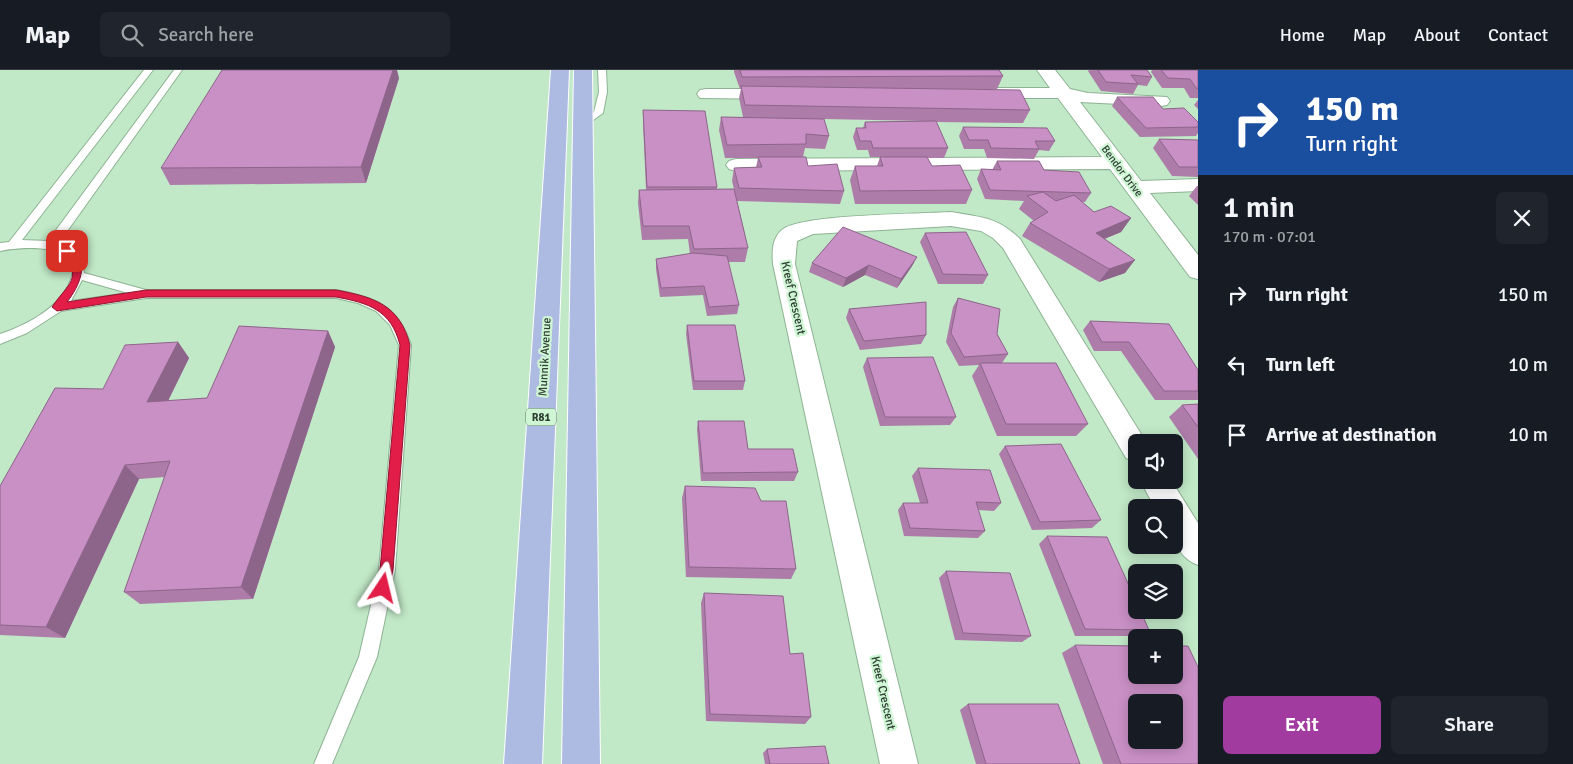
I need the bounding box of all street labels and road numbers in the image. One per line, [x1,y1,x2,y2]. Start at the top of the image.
street label: Bendor Drive [1099,143,1145,199]
street label: Kreef Crescent [777,260,809,336]
street label: Munnik Avenue [535,317,555,397]
road number: R81 [526,408,556,426]
street label: Kreef Crescent [867,655,899,731]

